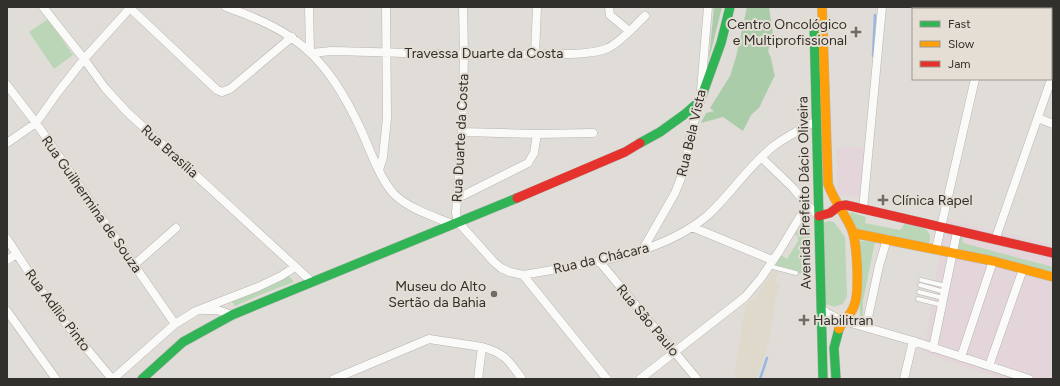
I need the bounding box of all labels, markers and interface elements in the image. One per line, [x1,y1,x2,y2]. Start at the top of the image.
legend [912,8,1052,80]
place label: Centro Oncológico e Multiprofissional [727,16,847,49]
text: Fast [948,17,971,31]
marker: Centro Oncológico e Multiprofissional [850,26,862,38]
text: Slow [948,37,975,51]
street label: Travessa Duarte da Costa [405,45,563,62]
text: Jam [948,57,971,71]
street label: Rua Duarte da Costa [449,73,472,203]
street label: Rua Bela Vista [673,88,710,178]
street label: Avenida Prefeito Dácio Oliveira [794,96,815,290]
street label: Rua Brasília [138,121,202,181]
street label: Rua Guilhermina de Souza [38,132,145,276]
place label: Clínica Rapel [892,192,973,209]
marker: Clínica Rapel [877,194,889,206]
street label: Rua da Chácara [552,239,651,278]
street label: Rua Adílio Pinto [21,266,94,355]
place label: Museu do Alto Sertão da Bahia [388,278,486,311]
street label: Rua São Paulo [613,281,683,360]
marker: Museu do Alto Sertão da Bahia [489,289,499,299]
place label: Habilitran [813,312,874,329]
marker: Habilitran [798,314,810,326]

